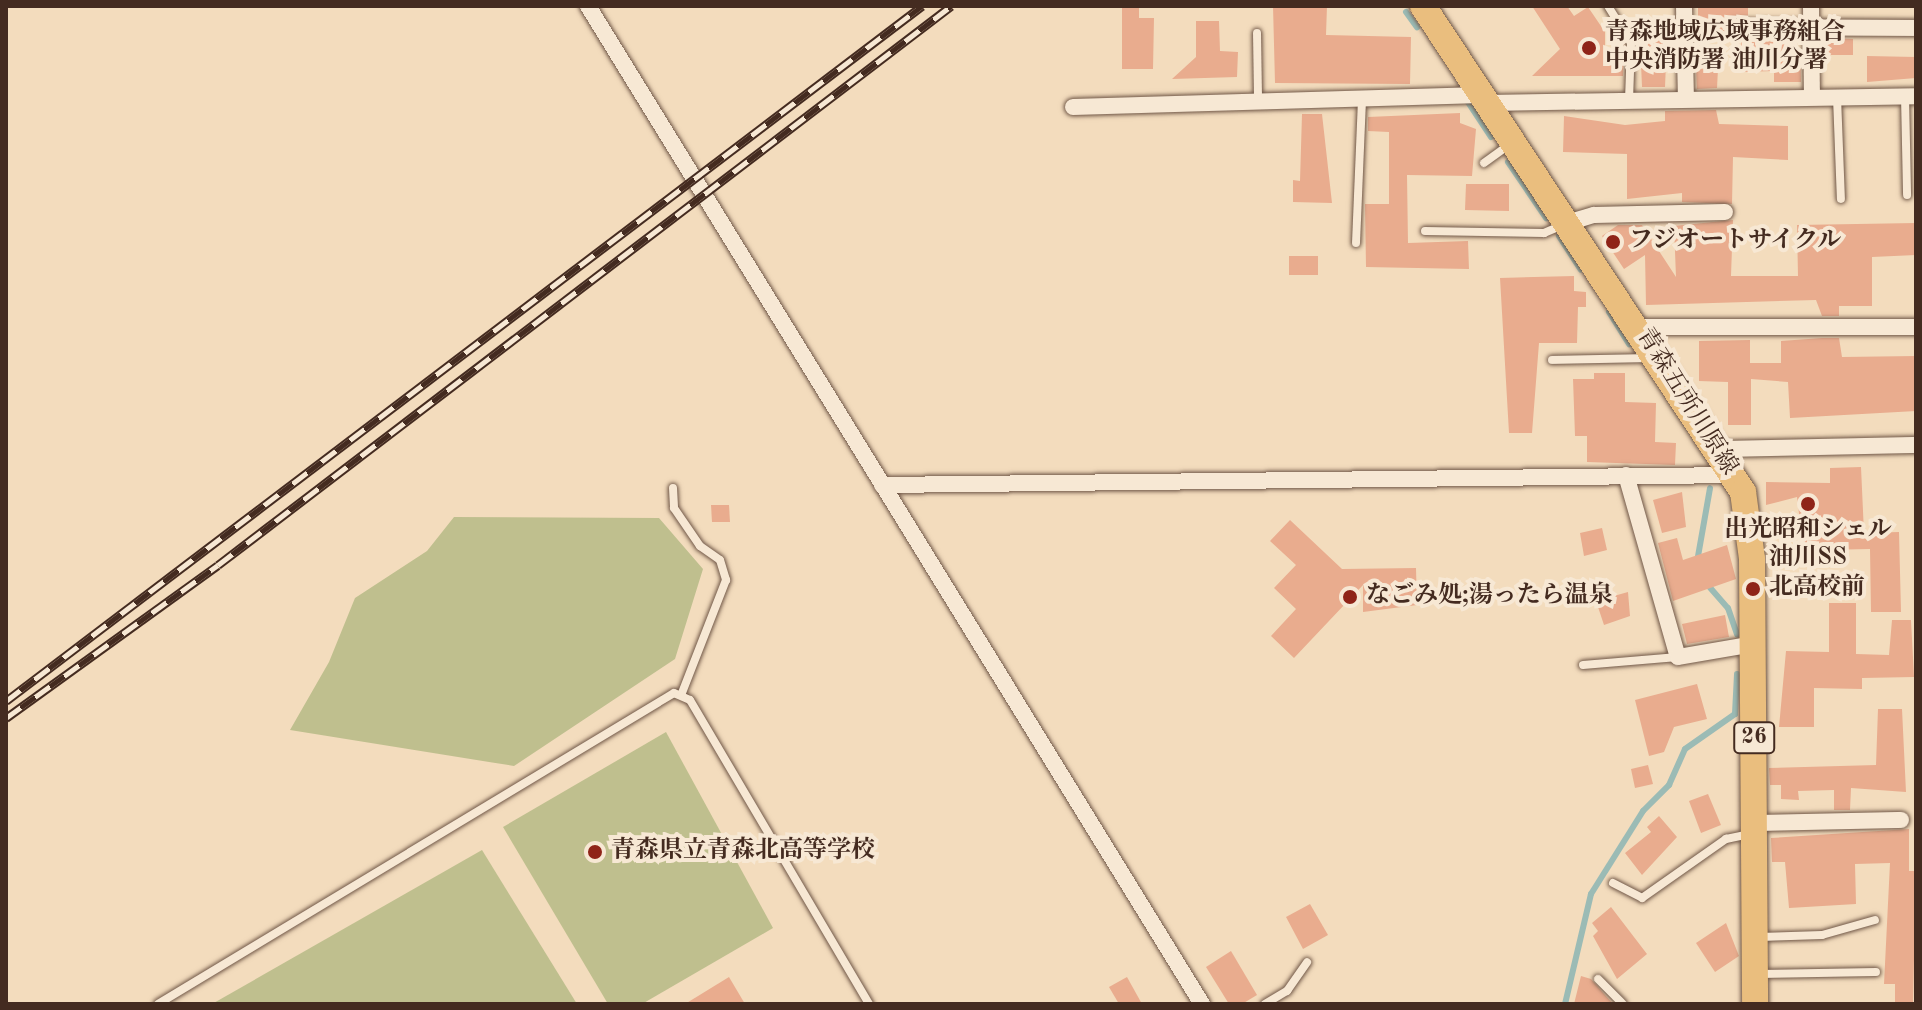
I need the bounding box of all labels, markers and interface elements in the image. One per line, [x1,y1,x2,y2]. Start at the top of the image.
place label: 青森地域広域事務組合 中央消防署 油川分署 [1605,20,1845,76]
marker: 青森地域広域事務組合 中央消防署 油川分署 [1580,39,1598,57]
place label: フジオートサイクル [1629,228,1845,256]
marker: フジオートサイクル [1604,233,1622,251]
street label: 青森五所川原線 [1629,323,1743,481]
marker: 出光昭和シェル 油川SS [1799,495,1817,513]
place label: 出光昭和シェル 油川SS [1724,517,1892,573]
place label: 北高校前 [1769,575,1865,603]
marker: 北高校前 [1744,580,1762,598]
place label: なごみ処;湯ったら温泉 [1366,583,1613,611]
marker: なごみ処;湯ったら温泉 [1341,588,1359,606]
road number: 26 [1732,720,1776,756]
place label: 青森県立青森北高等学校 [611,838,875,866]
marker: 青森県立青森北高等学校 [586,843,604,861]

